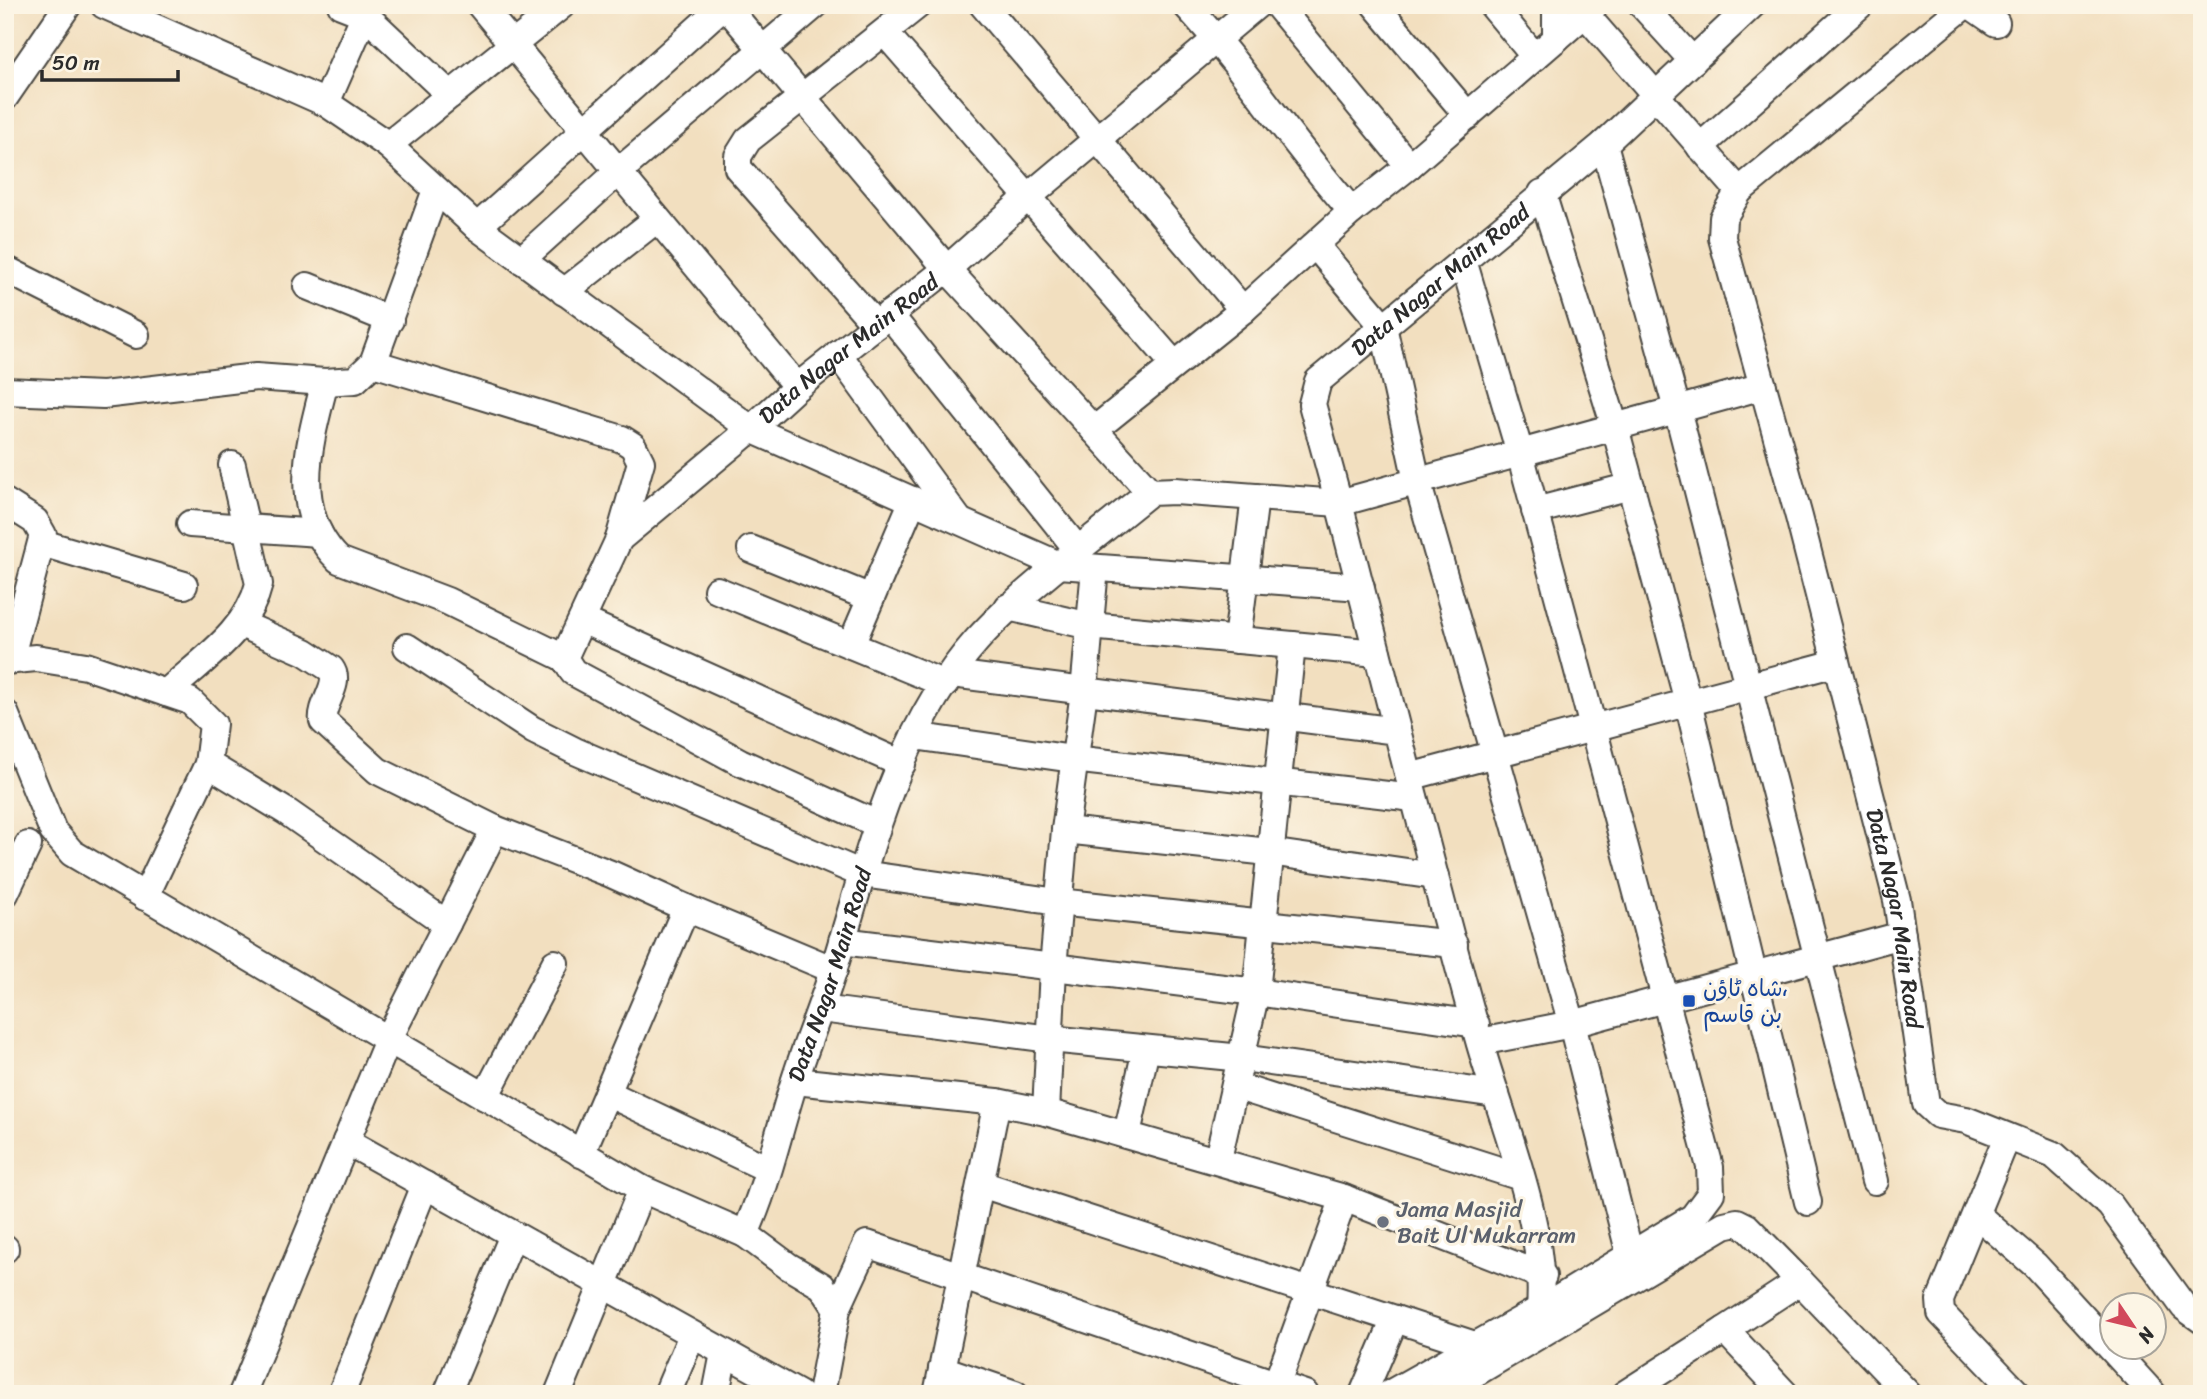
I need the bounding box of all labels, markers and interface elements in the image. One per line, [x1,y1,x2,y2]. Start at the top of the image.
scale bar [42,38,178,82]
text: 50 m [52,44,100,82]
street label: Data Nagar Main Road [1341,191,1541,367]
street label: Data Nagar Main Road [748,261,949,434]
street label: Data Nagar Main Road [1854,804,1936,1033]
street label: Data Nagar Main Road [775,861,884,1087]
place label: شاہ ٹاؤن، بن قاسم [1703,968,1788,1035]
marker: شاہ ٹاؤن، بن قاسم [1681,993,1697,1009]
place label: Jama Masjid Bait Ul Mukarram [1396,1189,1576,1256]
marker: Jama Masjid Bait Ul Mukarram [1375,1214,1391,1230]
north arrow [2098,1290,2168,1360]
text: N [2129,1320,2164,1351]

